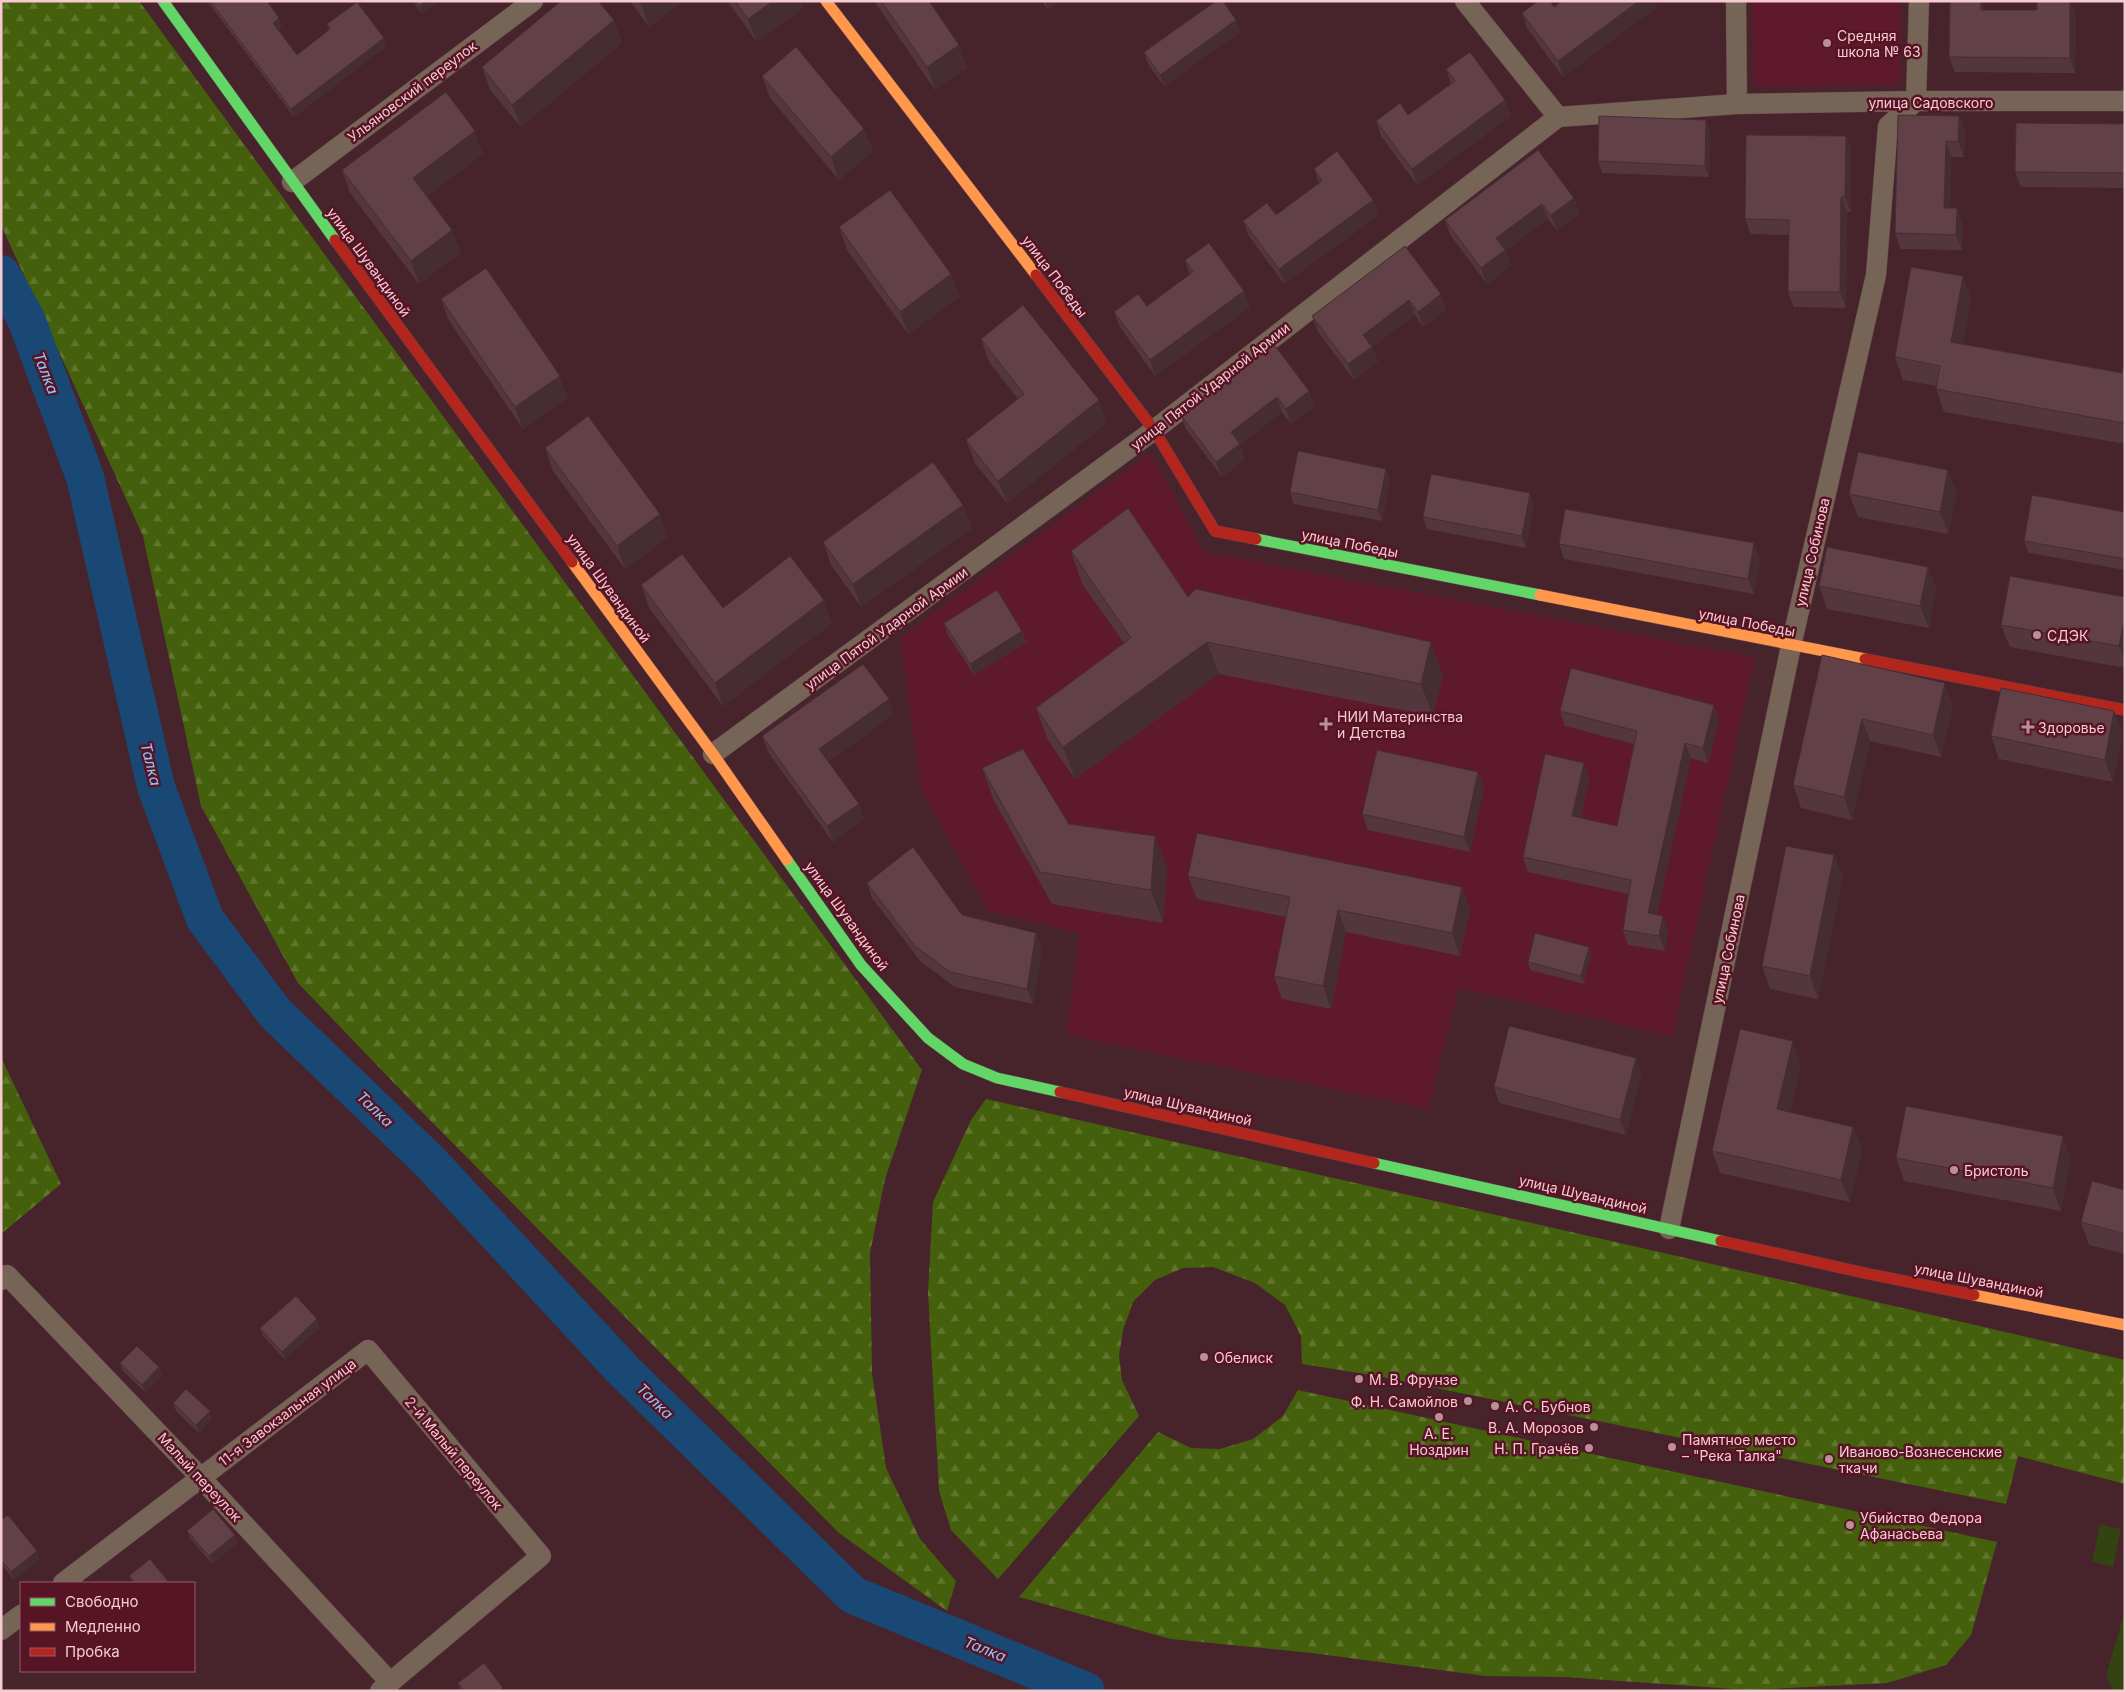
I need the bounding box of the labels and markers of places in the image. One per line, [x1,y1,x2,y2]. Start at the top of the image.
place label: Средняя школа № 63 [1837,27,1921,60]
marker: Средняя школа № 63 [1821,37,1833,49]
place label: СДЭК [2047,627,2089,644]
marker: СДЭК [2031,629,2043,641]
place label: НИИ Материнства и Детства [1337,708,1463,741]
marker: НИИ Материнства и Детства [1319,717,1333,731]
place label: Здоровье [2038,719,2105,736]
marker: Здоровье [2022,721,2034,733]
place label: Бристоль [1964,1162,2029,1179]
marker: Бристоль [1948,1164,1960,1176]
place label: Обелиск [1214,1349,1273,1366]
marker: Обелиск [1198,1351,1210,1363]
place label: М. В. Фрунзе [1369,1371,1458,1388]
marker: М. В. Фрунзе [1353,1373,1365,1385]
place label: Ф. Н. Самойлов [1351,1393,1458,1410]
marker: Ф. Н. Самойлов [1462,1395,1474,1407]
place label: А. С. Бубнов [1505,1398,1591,1415]
marker: А. С. Бубнов [1489,1400,1501,1412]
marker: А. Е. Ноздрин [1433,1411,1445,1423]
place label: В. А. Морозов [1488,1419,1584,1436]
marker: В. А. Морозов [1588,1421,1600,1433]
place label: А. Е. Ноздрин [1409,1425,1469,1458]
place label: Памятное место – "Река Талка" [1682,1431,1796,1464]
place label: Н. П. Грачёв [1494,1440,1579,1457]
marker: Памятное место – "Река Талка" [1666,1441,1678,1453]
marker: Н. П. Грачёв [1583,1442,1595,1454]
place label: Иваново-Вознесенские ткачи [1839,1443,2002,1476]
marker: Иваново-Вознесенские ткачи [1823,1453,1835,1465]
place label: Убийство Федора Афанасьева [1860,1509,1982,1542]
marker: Убийство Федора Афанасьева [1844,1519,1856,1531]

